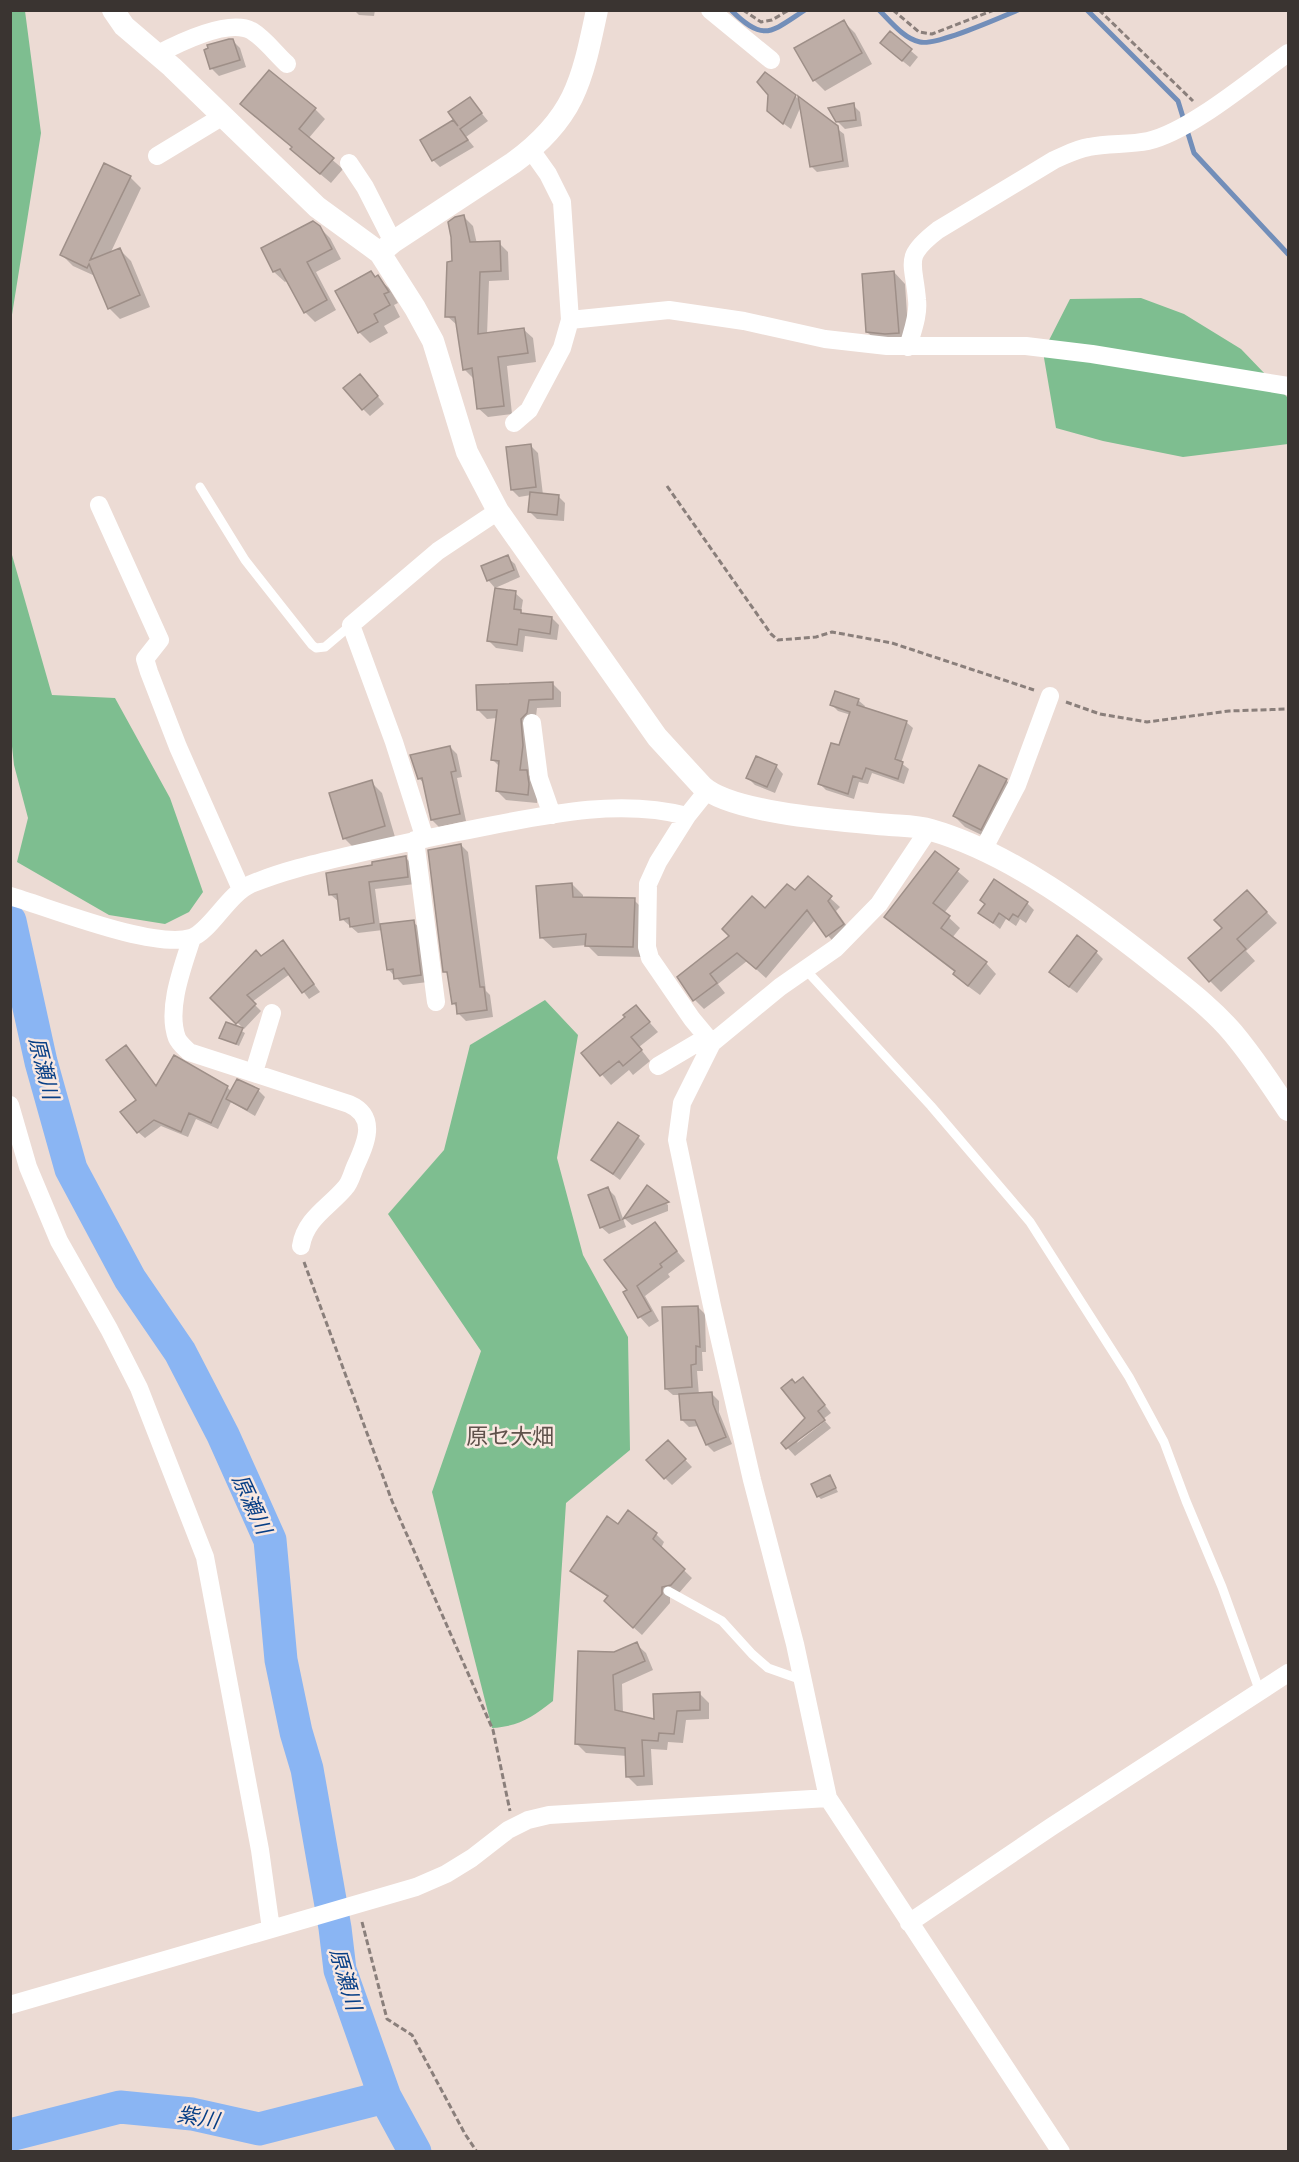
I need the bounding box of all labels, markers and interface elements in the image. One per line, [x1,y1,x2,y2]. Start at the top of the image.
water label: 原瀬川 [24,1034,64,1104]
district label: 原セ大畑 [466,1423,554,1450]
water label: 原瀬川 [227,1470,277,1540]
water label: 原瀬川 [325,1945,367,2015]
water label: 紫川 [175,2101,223,2133]

